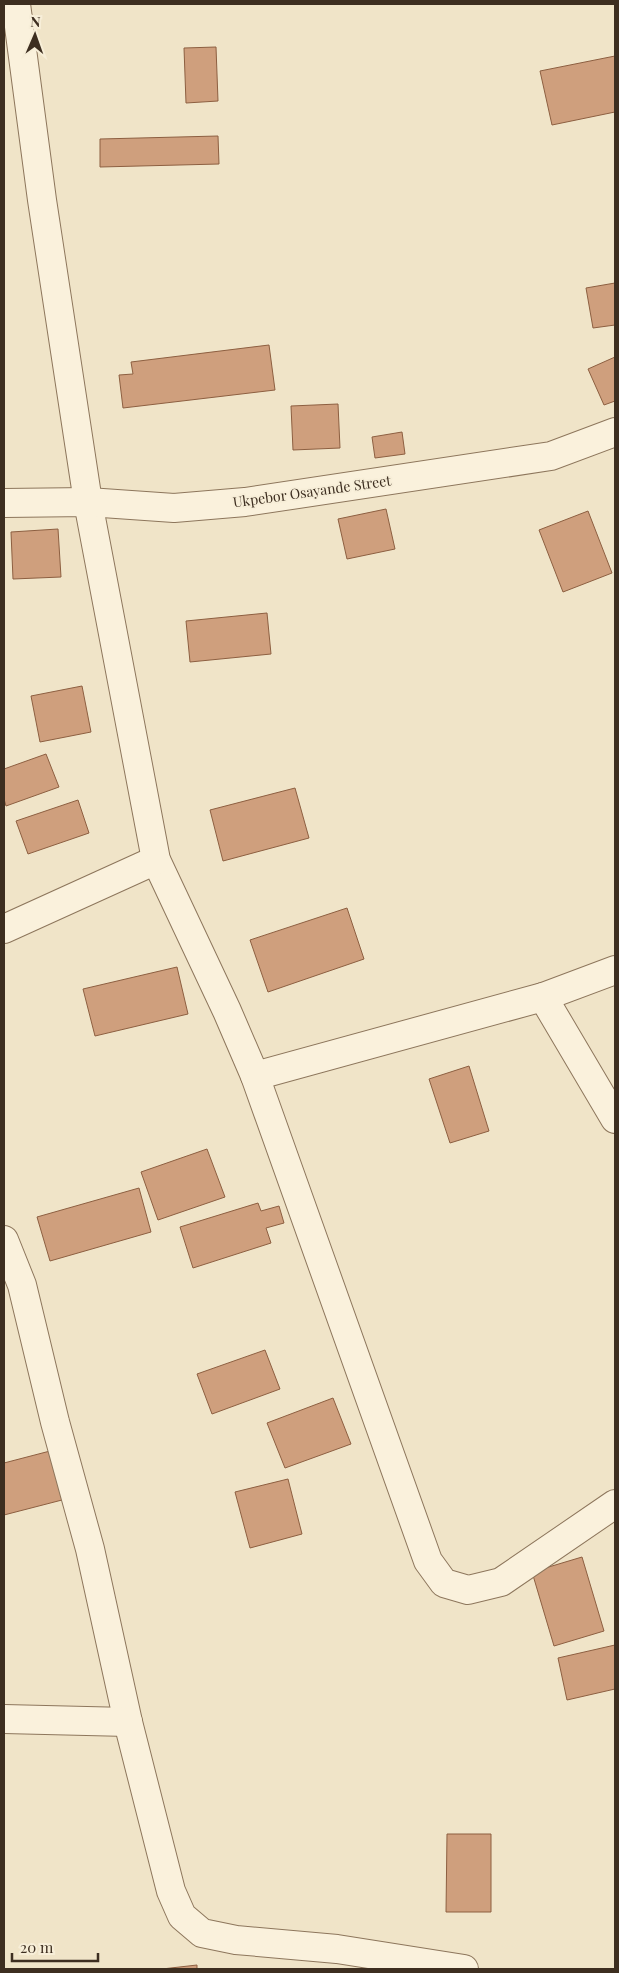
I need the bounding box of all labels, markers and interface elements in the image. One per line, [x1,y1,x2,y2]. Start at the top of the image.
north arrow [10,10,60,60]
text: N [30,12,41,31]
street label: Ukpebor Osayande Street [232,470,393,511]
scale bar [12,1930,99,1962]
text: 20 m [20,1937,54,1957]

